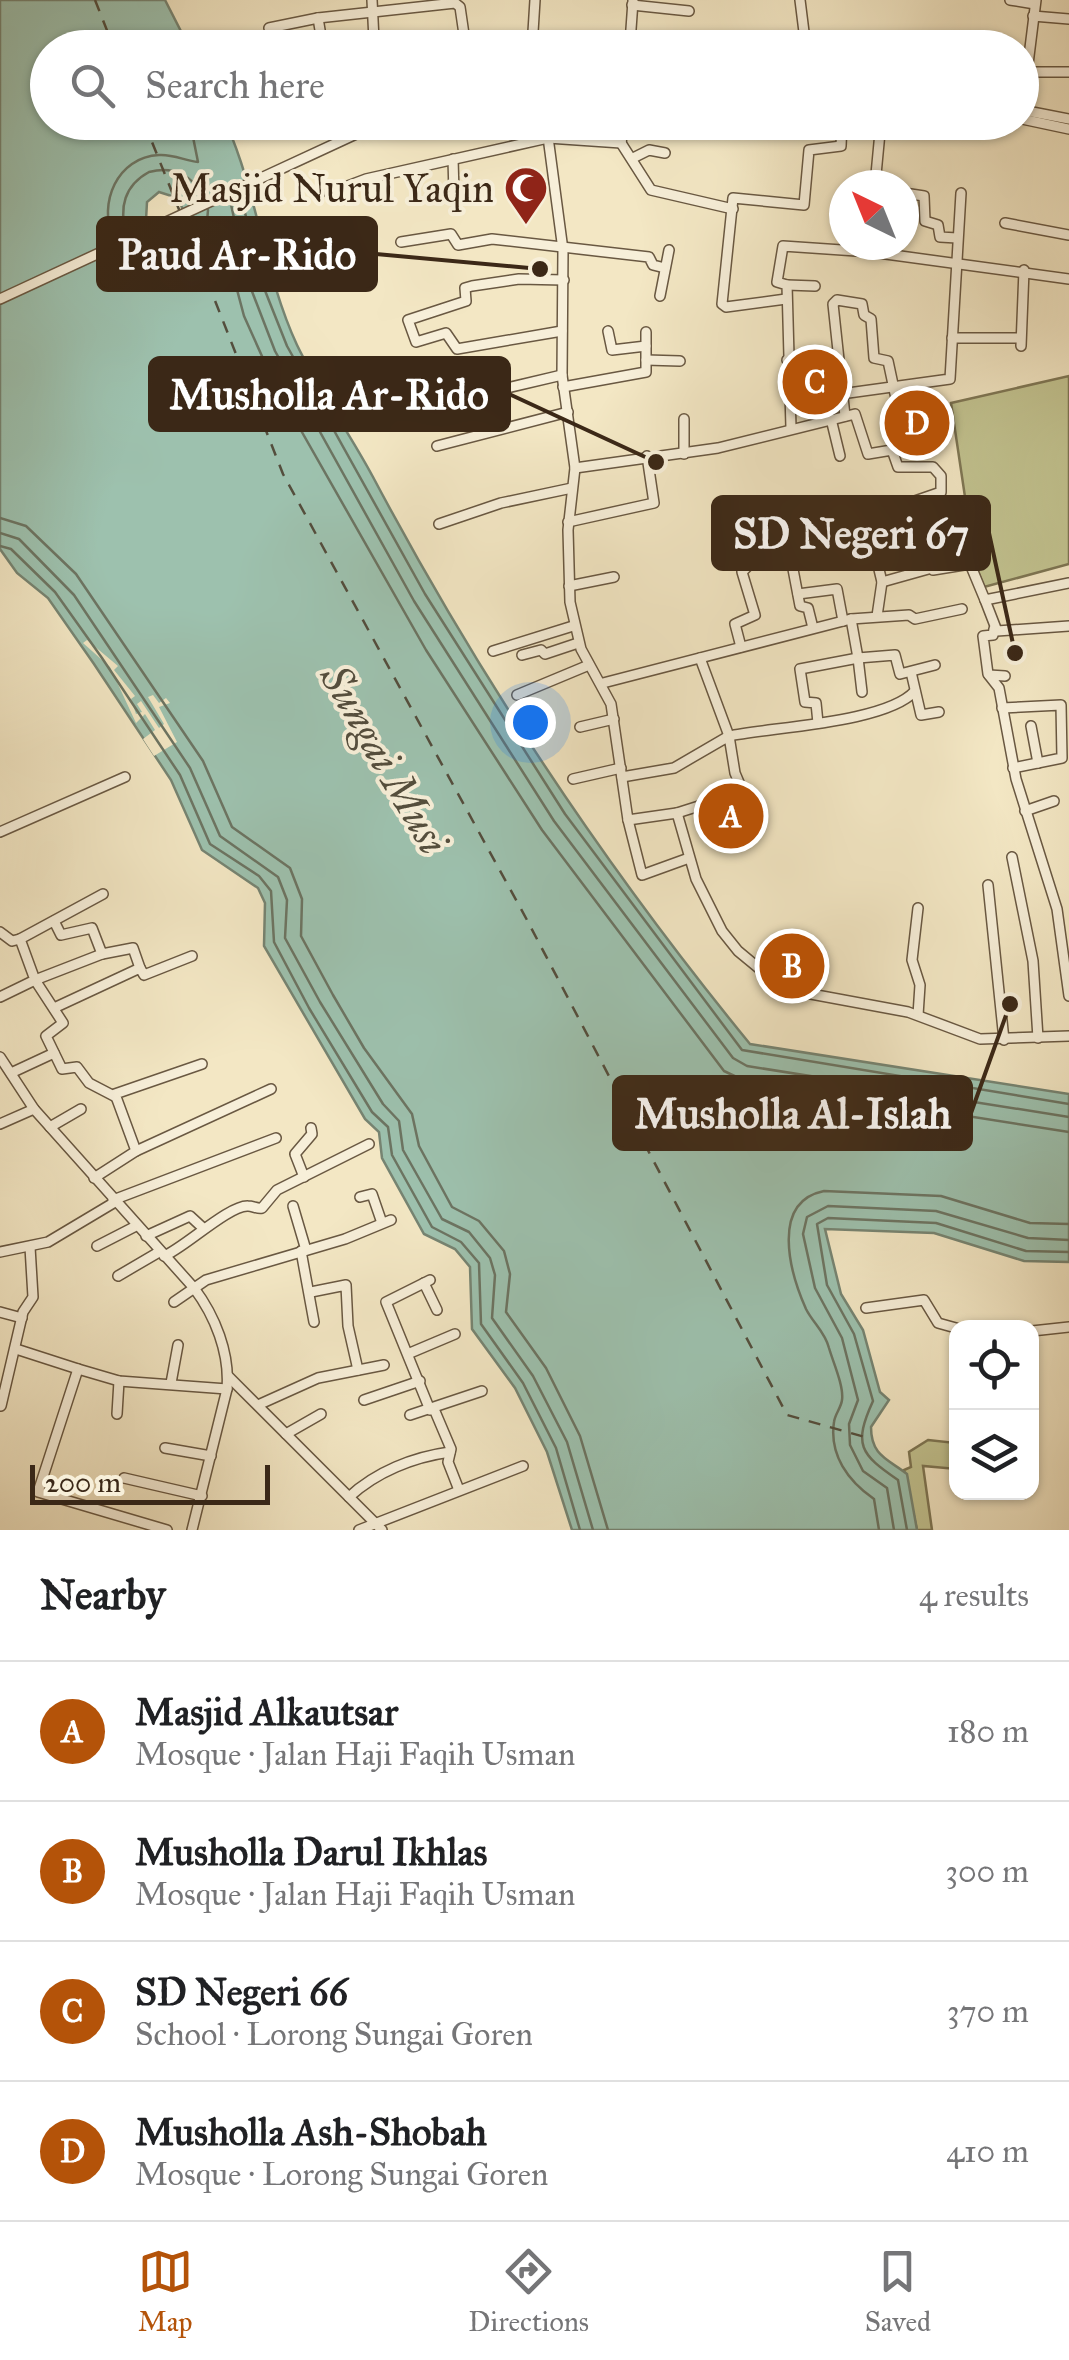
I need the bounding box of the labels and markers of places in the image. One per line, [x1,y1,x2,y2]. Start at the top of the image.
place label: Masjid Nurul Yaqin [170,164,494,213]
mosque icon: Masjid Nurul Yaqin [503,165,549,226]
callout: Paud Ar-Rido [98,218,376,290]
pin: C [782,344,848,420]
callout: Musholla Ar-Rido [150,358,509,430]
pin: D [884,386,950,460]
callout: SD Negeri 67 [713,497,989,569]
pin: A [698,778,764,854]
pin: B [760,928,824,1004]
callout: Musholla Al-Islah [614,1077,971,1149]

